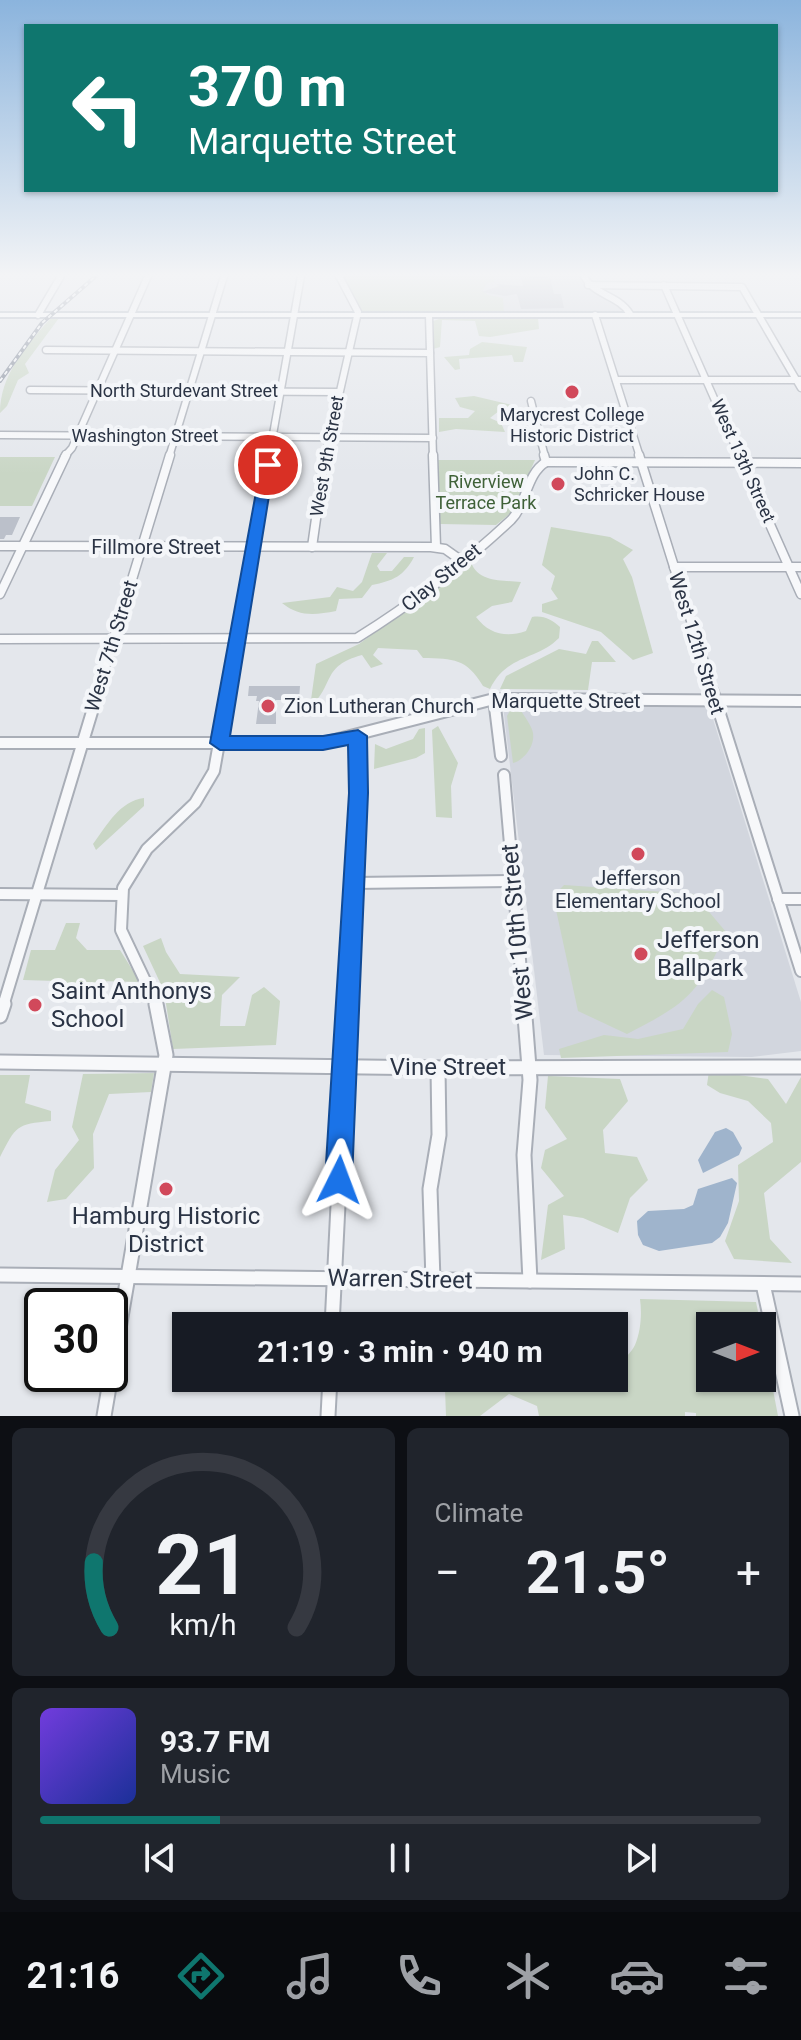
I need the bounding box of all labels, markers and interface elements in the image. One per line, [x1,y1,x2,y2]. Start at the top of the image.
text: 370 m [188,54,347,120]
icon: left [56,56,160,160]
text: Marquette Street [188,121,457,163]
street label: North Sturdevant Street [90,380,278,401]
marker: Marycrest College Historic District [563,383,581,401]
street label: West 9th Street [306,394,348,518]
street label: West 13th Street [707,396,780,526]
place label: Marycrest College Historic District [500,404,644,446]
street label: Washington Street [72,425,219,446]
pin [234,431,302,499]
icon: arrive [246,443,290,487]
place label: John C. Schricker House [574,463,705,505]
park label: Riverview Terrace Park [436,471,537,513]
marker: John C. Schricker House [549,475,567,493]
street label: Fillmore Street [91,535,221,559]
street label: Clay Street [396,538,486,616]
street label: West 12th Street [664,569,730,717]
street label: West 7th Street [80,577,142,715]
street label: Marquette Street [491,689,641,713]
place label: Zion Lutheran Church [284,694,474,718]
marker: Zion Lutheran Church [259,697,277,715]
street label: West 10th Street [495,842,539,1021]
marker: Jefferson Elementary School [629,845,647,863]
place label: Jefferson Elementary School [555,866,721,913]
place label: Jefferson Ballpark [657,926,760,982]
marker: Jefferson Ballpark [632,945,650,963]
place label: Saint Anthonys School [51,977,212,1033]
marker: Saint Anthonys School [26,996,44,1014]
street label: Vine Street [390,1053,506,1081]
position arrow [297,1138,381,1222]
marker: Hamburg Historic District [157,1180,175,1198]
place label: Hamburg Historic District [72,1202,260,1258]
street label: Warren Street [327,1264,473,1294]
speed limit sign: 30 [24,1288,128,1392]
north arrow [696,1312,776,1392]
map controls [696,1312,776,1392]
text: 21:19 · 3 min · 940 m [257,1334,543,1369]
text: Climate [435,1498,523,1528]
text: 21 [156,1517,251,1614]
text: 21.5° [526,1537,670,1608]
text: − [435,1547,460,1599]
text: + [736,1547,761,1599]
text: km/h [170,1608,237,1642]
text: 93.7 FM [160,1724,271,1759]
text: Music [160,1759,230,1789]
icon: previous [138,1836,182,1880]
icon: pause [378,1836,422,1880]
icon: next [619,1836,663,1880]
icon: directions [173,1948,229,2004]
icon: music [282,1948,338,2004]
icon: phone [391,1948,447,2004]
icon: climate [500,1948,556,2004]
icon: car [609,1948,665,2004]
icon: filters [718,1948,774,2004]
text: 21:16 [27,1955,119,1997]

